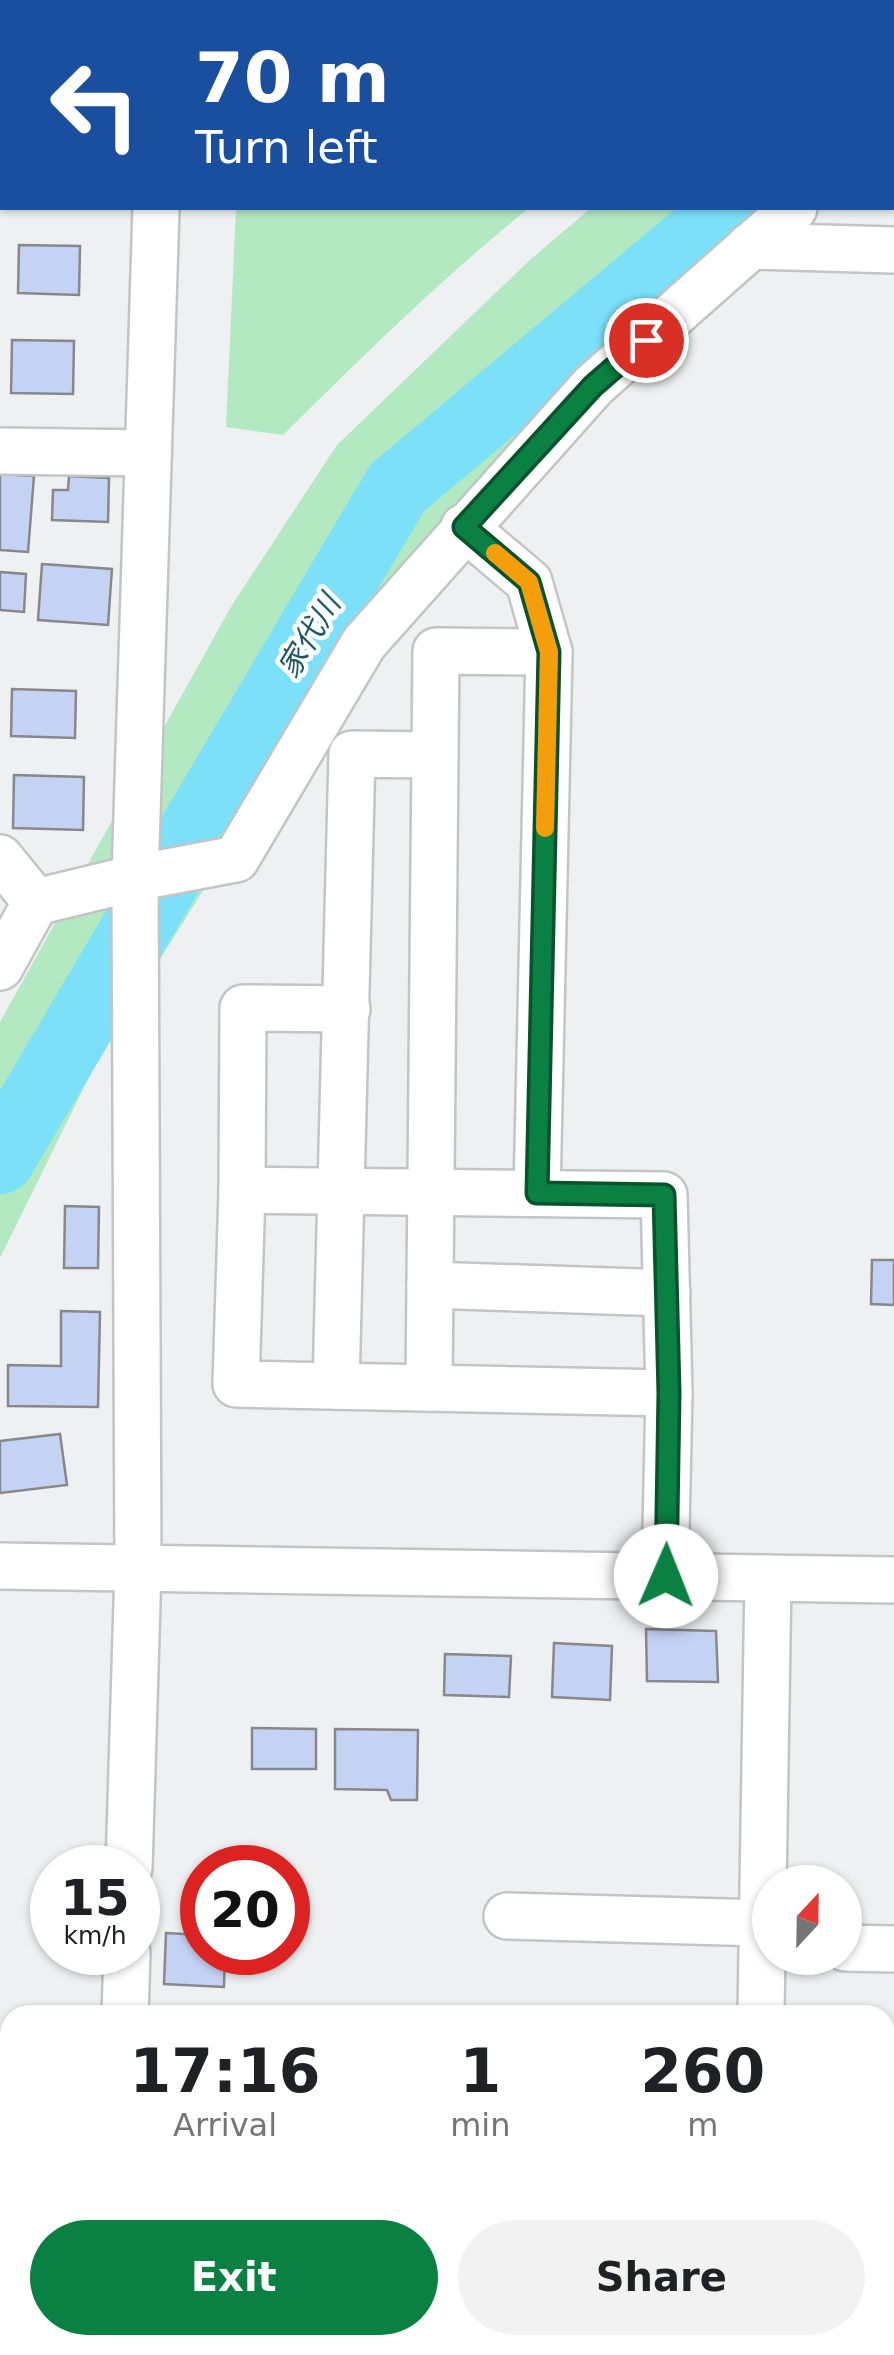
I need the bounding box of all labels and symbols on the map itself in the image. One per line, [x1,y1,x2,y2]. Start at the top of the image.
pin [604,298,689,383]
water label: 家代川 [271,586,349,684]
position arrow [614,1524,718,1628]
speed limit sign: 20 [180,1845,310,1975]
north arrow [752,1865,862,1975]

